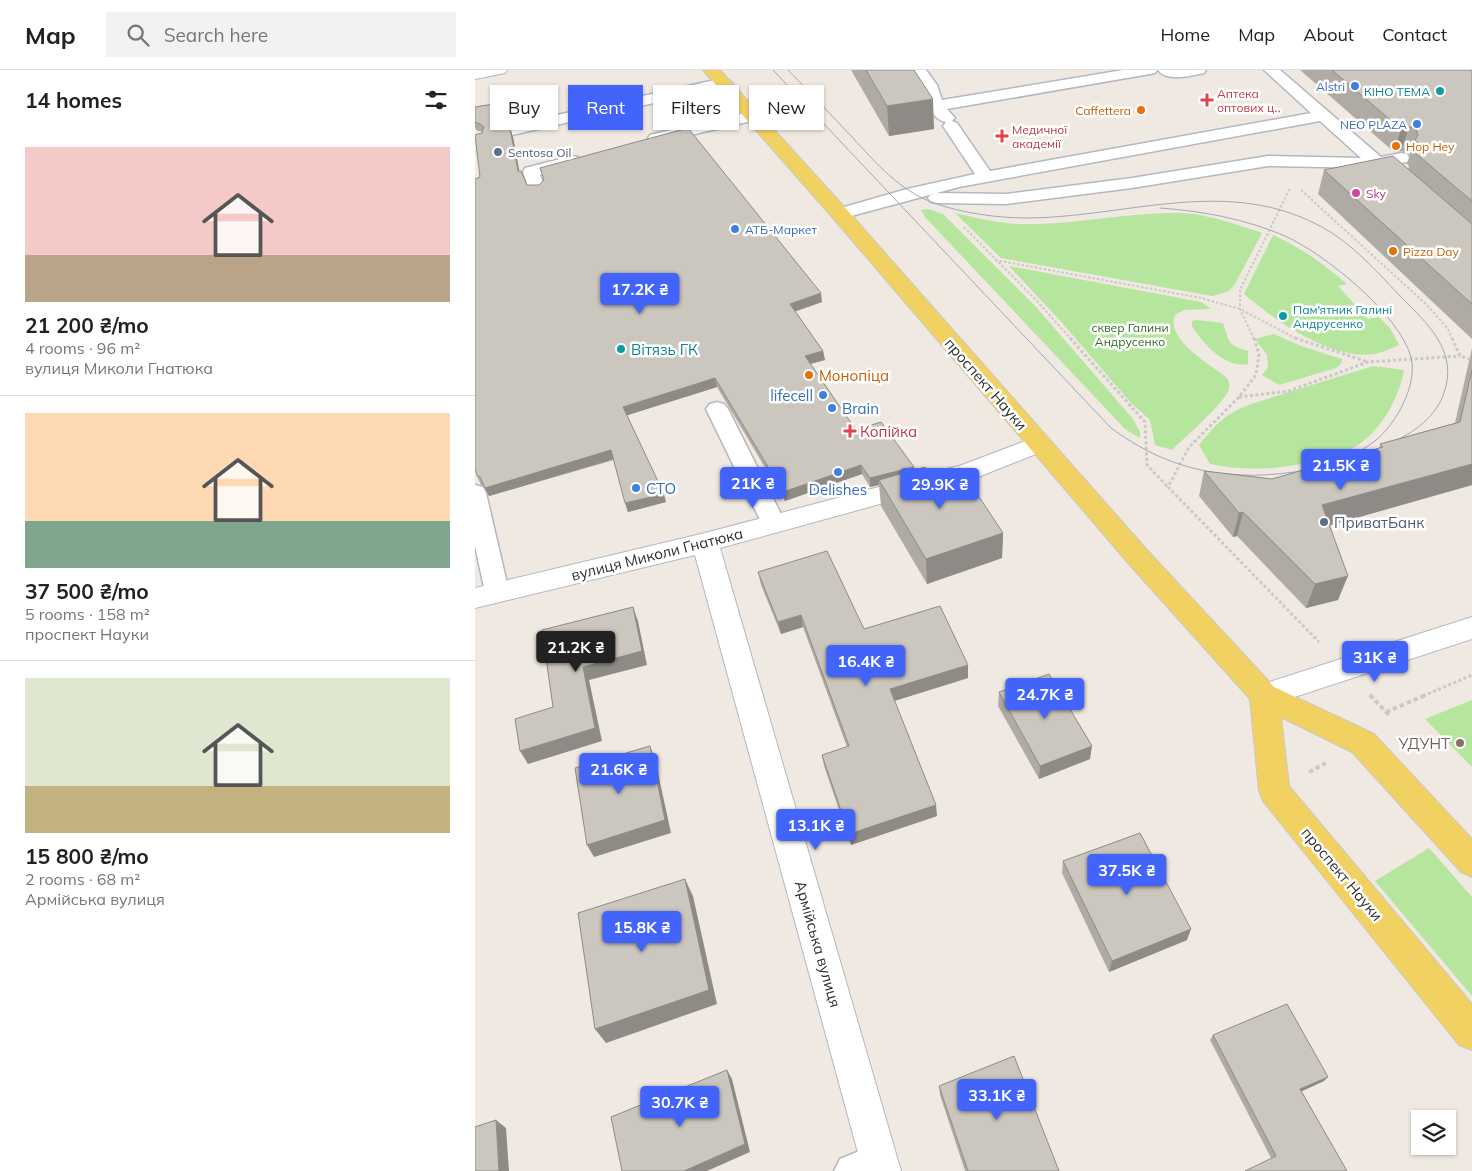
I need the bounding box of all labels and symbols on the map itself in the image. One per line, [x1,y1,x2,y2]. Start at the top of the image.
place label: Alstri [1316,79,1345,94]
marker: Alstri [1349,80,1361,92]
place label: КІНО ТЕМА [1364,84,1430,99]
marker: КІНО ТЕМА [1434,85,1446,97]
place label: Аптека оптових ц‥ [1217,86,1281,115]
marker: Аптека оптових ц‥ [1201,94,1213,106]
place label: Caffettera [1075,103,1131,118]
marker: Caffettera [1135,104,1147,116]
place label: NEO PLAZA [1340,117,1407,132]
marker: NEO PLAZA [1411,118,1423,130]
place label: Медичної академії [1012,122,1068,151]
marker: Медичної академії [996,130,1008,142]
place label: Hop Hey [1406,139,1455,154]
marker: Hop Hey [1390,140,1402,152]
place label: Sentosa Oil [508,145,571,160]
marker: Sentosa Oil [492,146,504,158]
place label: Sky [1366,186,1386,201]
marker: Sky [1350,187,1362,199]
place label: АТБ-Маркет [745,222,817,237]
marker: АТБ-Маркет [729,223,741,235]
place label: Pizza Day [1403,244,1460,259]
marker: Pizza Day [1387,245,1399,257]
pin: 17.2K ₴ [594,272,686,315]
place label: Пам'ятник Галині Андрусенко [1293,302,1392,331]
marker: Пам'ятник Галині Андрусенко [1277,310,1289,322]
park label: сквер Галини Андрусенко [1091,320,1169,349]
street label: проспект Науки [941,334,1031,434]
place label: Вітязь ГК [631,340,698,359]
marker: Вітязь ГК [615,343,627,355]
place label: Монопіца [819,366,889,385]
marker: Монопіца [803,369,815,381]
place label: lifecell [770,386,813,405]
marker: lifecell [817,389,829,401]
place label: Brain [842,399,879,418]
marker: Brain [826,402,838,414]
place label: Копійка [860,422,917,441]
marker: Копійка [844,425,856,437]
pin: 21.5K ₴ [1295,448,1387,491]
pin: 21K ₴ [718,466,788,509]
marker: Delishes [832,466,844,478]
pin: 29.9K ₴ [894,468,986,510]
place label: СТО [646,479,676,498]
place label: Delishes [809,480,867,499]
marker: СТО [630,482,642,494]
place label: ПриватБанк [1334,513,1425,532]
marker: ПриватБанк [1318,516,1330,528]
street label: вулиця Миколи Гнатюка [569,523,745,585]
pin: 21.2K ₴ [530,630,622,673]
pin: 31K ₴ [1340,640,1410,683]
pin: 16.4K ₴ [820,644,912,687]
pin: 24.7K ₴ [999,678,1091,720]
place label: УДУНТ [1397,734,1450,753]
marker: УДУНТ [1454,737,1466,749]
pin: 21.6K ₴ [573,752,665,795]
pin: 13.1K ₴ [770,808,862,851]
street label: проспект Науки [1297,823,1387,925]
pin: 37.5K ₴ [1081,854,1173,896]
street label: Армійська вулиця [791,878,845,1010]
pin: 15.8K ₴ [596,910,688,953]
pin: 33.1K ₴ [951,1078,1043,1121]
pin: 30.7K ₴ [634,1086,726,1128]

